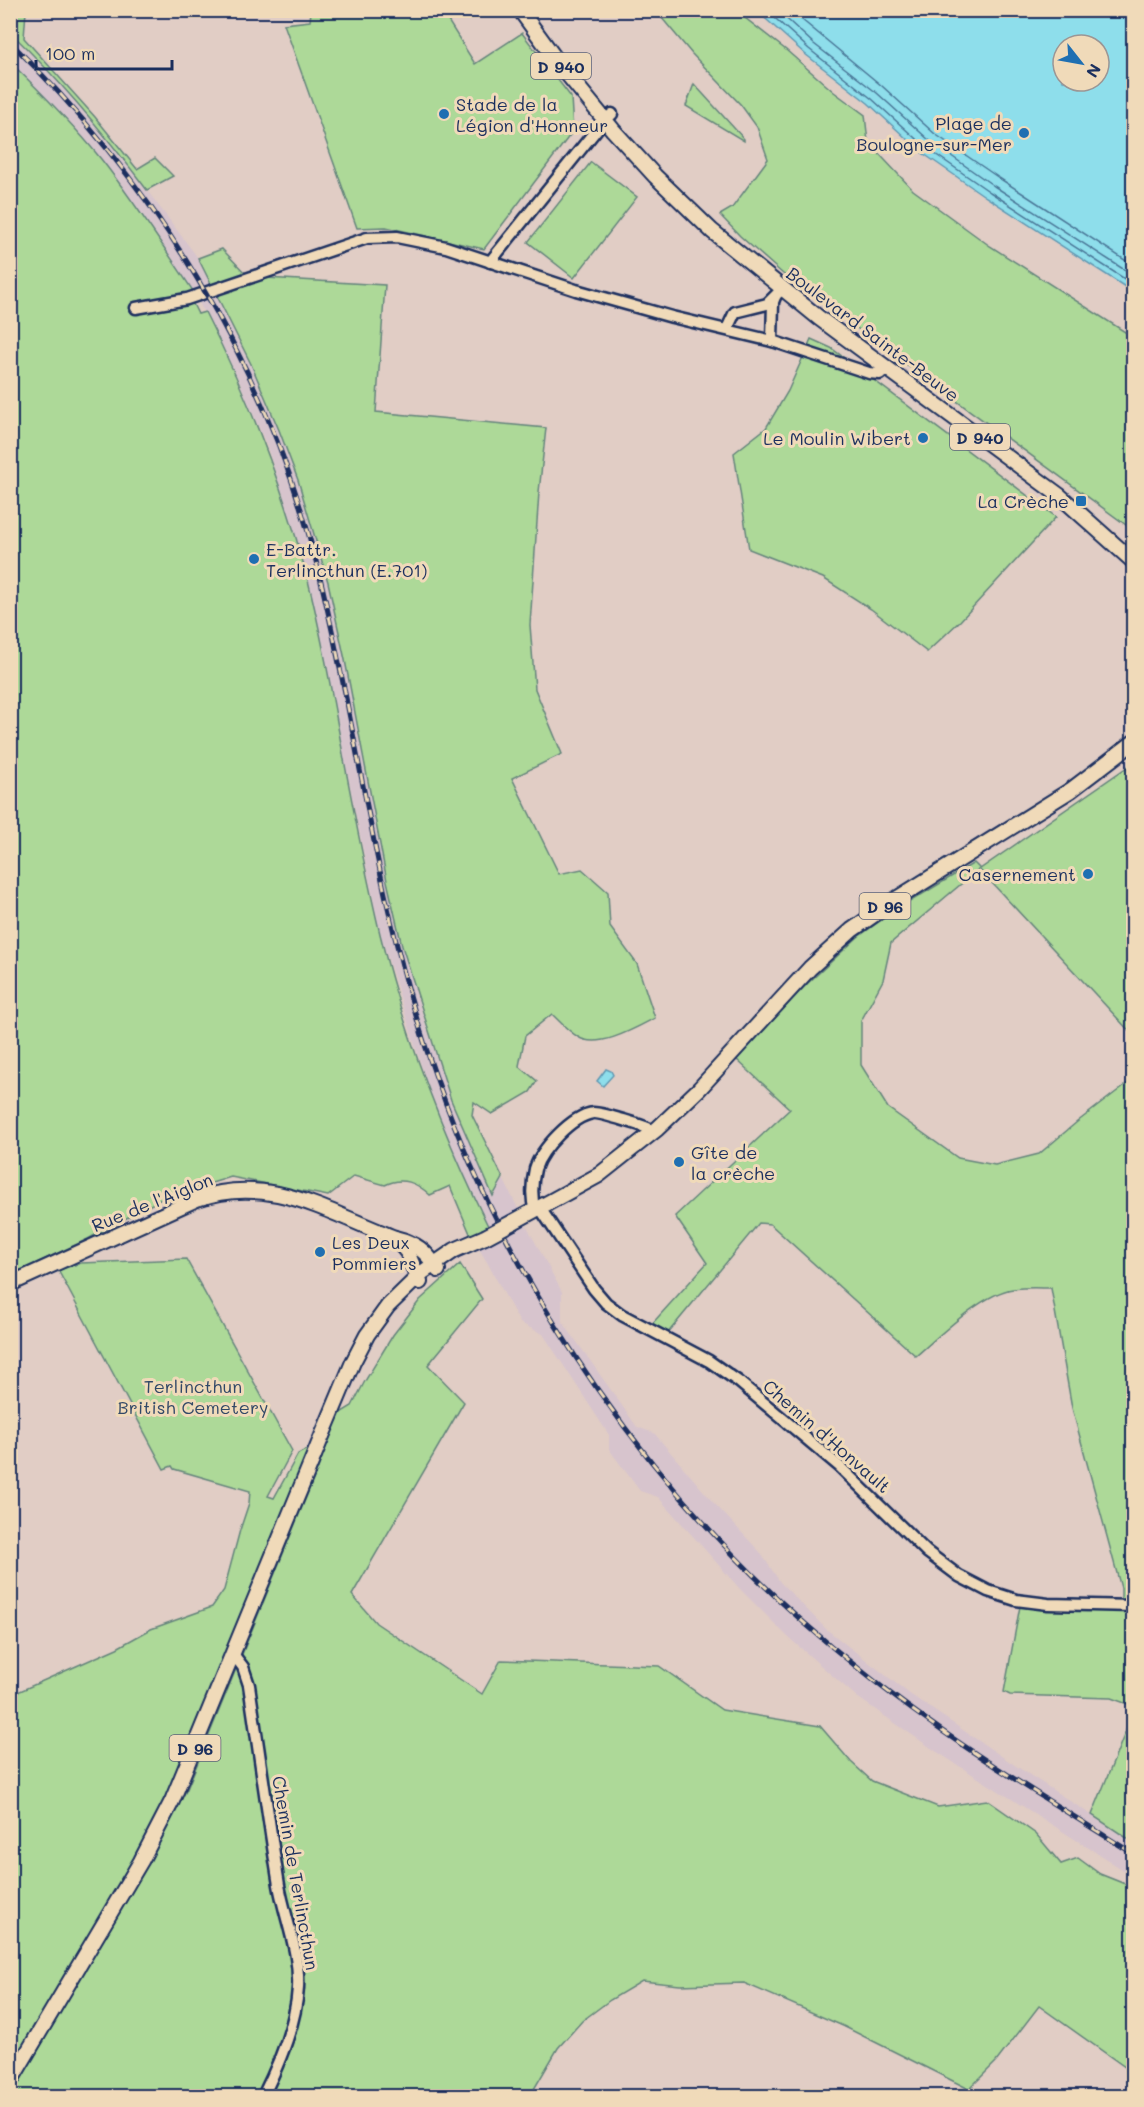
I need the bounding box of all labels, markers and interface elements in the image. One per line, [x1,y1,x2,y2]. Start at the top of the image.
scale bar [36,33,172,71]
north arrow [1051,33,1111,93]
text: 100 m [45,41,95,65]
road number: D 940 [531,53,591,79]
text: N [1082,60,1106,82]
place label: Stade de la Légion d'Honneur [456,92,608,137]
marker: Stade de la Légion d'Honneur [437,107,451,121]
place label: Plage de Boulogne-sur-Mer [856,111,1012,156]
marker: Plage de Boulogne-sur-Mer [1017,126,1031,140]
street label: Boulevard Sainte-Beuve [782,261,964,407]
road number: D 940 [950,424,1010,450]
place label: Le Moulin Wibert [763,426,911,450]
marker: Le Moulin Wibert [916,431,930,445]
place label: La Crèche [978,489,1069,513]
marker: La Crèche [1074,494,1088,508]
place label: E-Battr. Terlincthun (E.701) [266,537,427,582]
marker: E-Battr. Terlincthun (E.701) [247,552,261,566]
place label: Casernement [959,862,1076,886]
marker: Casernement [1081,867,1095,881]
road number: D 96 [860,893,910,919]
place label: Gîte de la crèche [691,1140,775,1185]
marker: Gîte de la crèche [672,1155,686,1169]
street label: Rue de l'Aiglon [88,1167,216,1237]
place label: Les Deux Pommiers [332,1230,417,1275]
marker: Les Deux Pommiers [313,1245,327,1259]
park label: Terlincthun British Cemetery [118,1374,268,1419]
street label: Chemin d'Honvault [758,1374,896,1498]
road number: D 96 [170,1735,220,1761]
street label: Chemin de Terlincthun [267,1774,325,1972]

